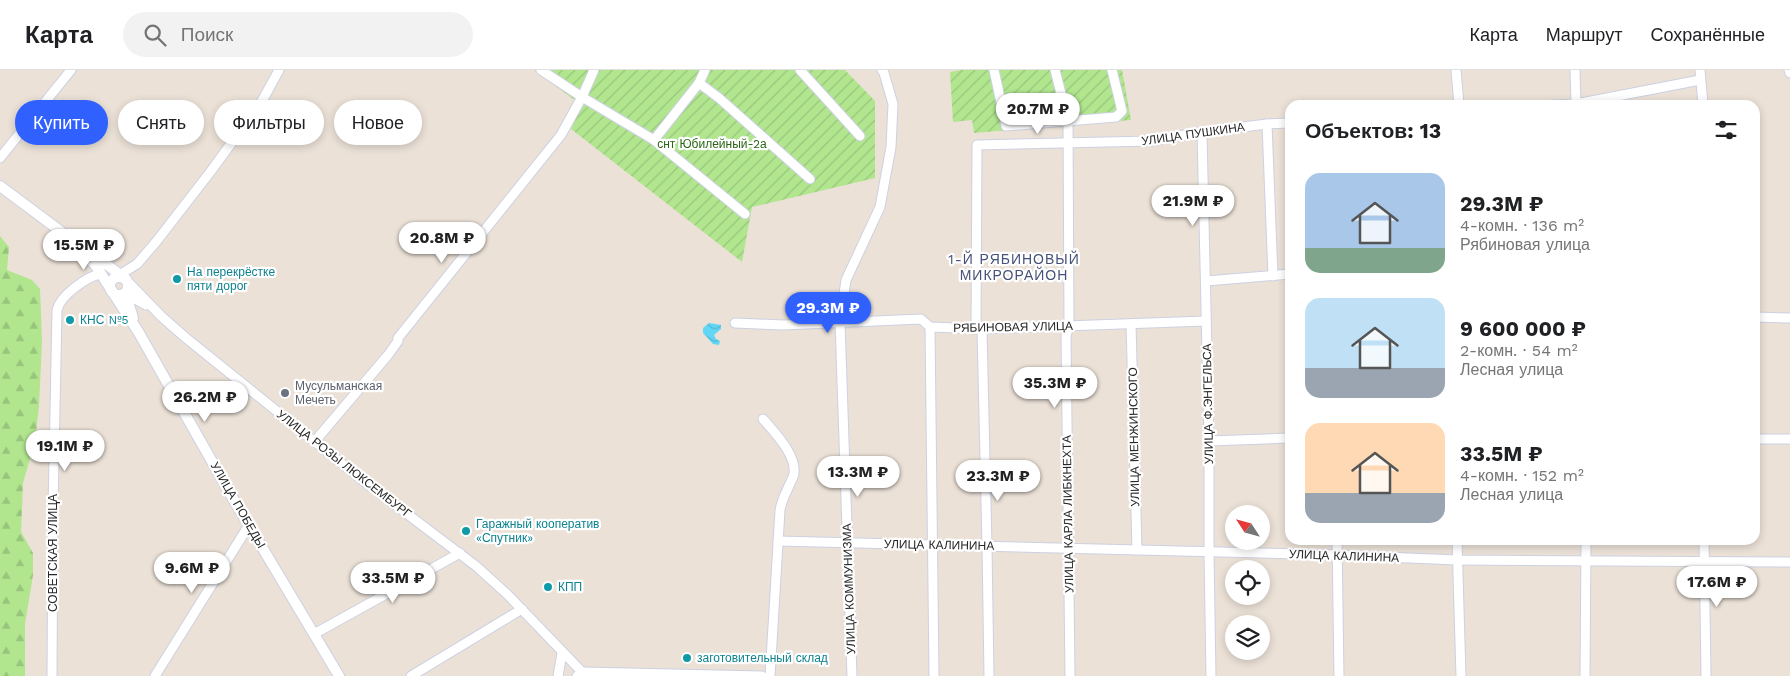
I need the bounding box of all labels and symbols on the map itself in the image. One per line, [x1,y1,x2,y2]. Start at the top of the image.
pin: 20.7M ₽ [992,92,1084,135]
street label: УЛИЦА ПУШКИНА [1140,120,1246,148]
park label: снт Юбилейный-2а [657,137,767,151]
pin: 21.9M ₽ [1147,184,1239,227]
pin: 20.8M ₽ [396,222,488,264]
pin: 15.5M ₽ [38,228,130,271]
district label: 1-Й РЯБИНОВЫЙ МИКРОРАЙОН [948,250,1080,283]
place label: На перекрёстке пяти дорог [187,265,275,293]
marker: На перекрёстке пяти дорог [171,273,183,285]
pin: 29.3M ₽ [782,292,874,334]
place label: КНС №5 [80,313,129,327]
marker: КНС №5 [64,314,76,326]
street label: РЯБИНОВАЯ УЛИЦА [953,319,1073,335]
street label: УЛИЦА Ф.ЭНГЕЛЬСА [1200,344,1216,464]
pin: 35.3M ₽ [1009,366,1101,409]
street label: УЛИЦА МЕНЖИНСКОГО [1126,367,1142,507]
place label: Мусульманская Мечеть [295,379,382,407]
pin: 26.2M ₽ [159,380,251,423]
marker: Мусульманская Мечеть [279,387,291,399]
street label: УЛИЦА РОЗЫ ЛЮКСЕМБУРГ [274,407,414,521]
pin: 19.1M ₽ [19,430,111,472]
street label: УЛИЦА КАРЛА ЛИБКНЕХТА [1060,435,1076,593]
pin: 13.3M ₽ [812,456,904,498]
street label: УЛИЦА ПОБЕДЫ [208,459,268,551]
pin: 23.3M ₽ [952,460,1044,502]
street label: СОВЕТСКАЯ УЛИЦА [46,494,60,612]
north arrow [1225,505,1270,550]
place label: Гаражный кооператив «Спутник» [476,517,599,545]
street label: УЛИЦА КОММУНИЗМА [840,523,858,655]
marker: Гаражный кооператив «Спутник» [460,525,472,537]
street label: УЛИЦА КАЛИНИНА [884,537,994,553]
street label: УЛИЦА КАЛИНИНА [1289,547,1399,565]
pin: 9.6M ₽ [151,552,233,594]
pin: 33.5M ₽ [347,562,439,604]
pin: 17.6M ₽ [1671,566,1763,608]
place label: КПП [558,580,582,594]
marker: КПП [542,581,554,593]
place label: заготовительный склад [697,651,828,665]
marker: заготовительный склад [681,652,693,664]

